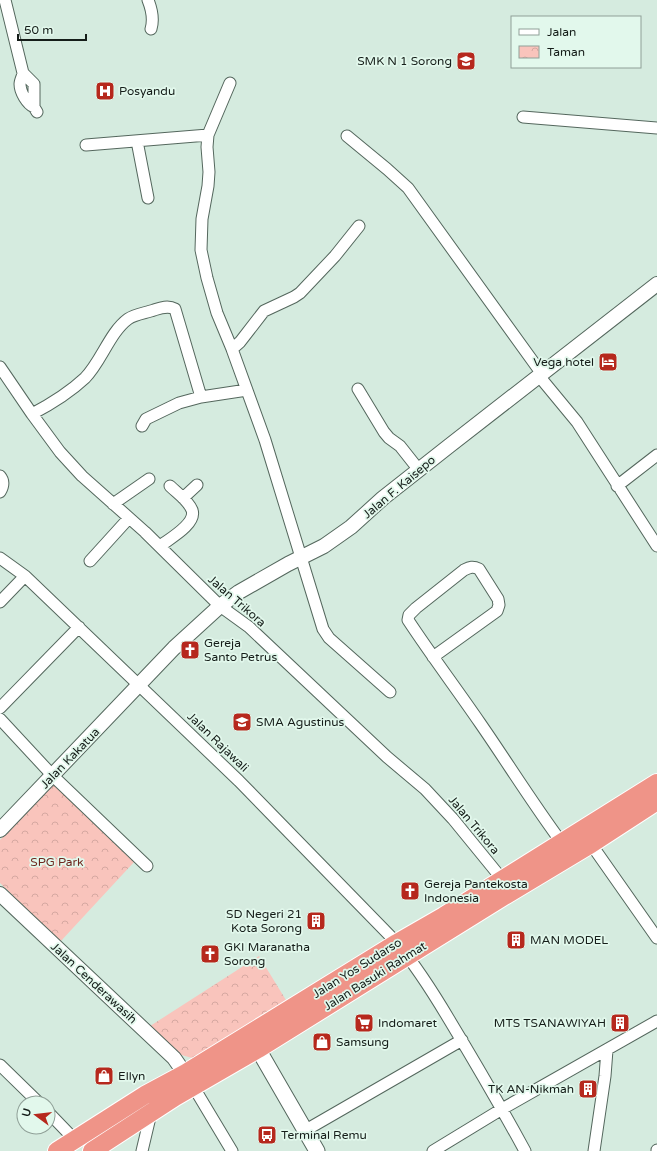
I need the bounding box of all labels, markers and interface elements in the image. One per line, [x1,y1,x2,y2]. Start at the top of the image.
scale bar [18,16,86,42]
legend [511,16,641,68]
text: 50 m [24,23,53,37]
text: Jalan [547,25,576,39]
text: Taman [547,45,585,59]
school or university icon: SMK N 1 Sorong [455,50,477,72]
place label: SMK N 1 Sorong [357,54,452,68]
hospital icon: Posyandu [94,80,116,102]
place label: Posyandu [119,84,175,98]
hotel icon: Vega hotel [597,351,619,373]
place label: Vega hotel [533,355,594,369]
street label: Jalan F. Kaisepo [360,453,438,521]
street label: Jalan Trikora [205,572,269,630]
place label: Gereja Santo Petrus [204,636,277,664]
church icon: Gereja Santo Petrus [179,639,201,661]
street label: Jalan Rajawali [184,709,252,775]
school or university icon: SMA Agustinus [231,711,253,733]
place label: SMA Agustinus [256,715,345,729]
street label: Jalan Kakatua [38,725,102,791]
street label: Jalan Trikora [446,793,502,857]
park label: SPG Park [30,855,84,869]
place label: Gereja Pantekosta Indonesia [424,877,528,905]
church icon: Gereja Pantekosta Indonesia [399,880,421,902]
place label: SD Negeri 21 Kota Sorong [226,907,302,935]
building icon: SD Negeri 21 Kota Sorong [305,910,327,932]
building icon: MAN MODEL [505,929,527,951]
place label: MAN MODEL [530,933,608,947]
street label: Jalan Yos Sudarso [310,935,404,1001]
street label: Jalan Cenderawasih [48,939,140,1027]
street label: Jalan Basuki Rahmat [321,939,429,1013]
place label: GKI Maranatha Sorong [224,940,310,968]
church icon: GKI Maranatha Sorong [199,943,221,965]
supermarket icon: Indomaret [353,1012,375,1034]
building icon: MTS TSANAWIYAH [609,1012,631,1034]
place label: Indomaret [378,1016,437,1030]
place label: MTS TSANAWIYAH [494,1016,606,1030]
shop icon: Samsung [311,1031,333,1053]
place label: Samsung [336,1035,389,1049]
shop icon: Ellyn [93,1065,115,1087]
place label: Ellyn [118,1069,145,1083]
building icon: TK AN-Nikmah [577,1078,599,1100]
place label: TK AN-Nikmah [488,1082,574,1096]
north arrow [16,1095,56,1135]
text: U [19,1107,34,1118]
bus stop icon: Terminal Remu [256,1124,278,1146]
place label: Terminal Remu [281,1128,367,1142]

